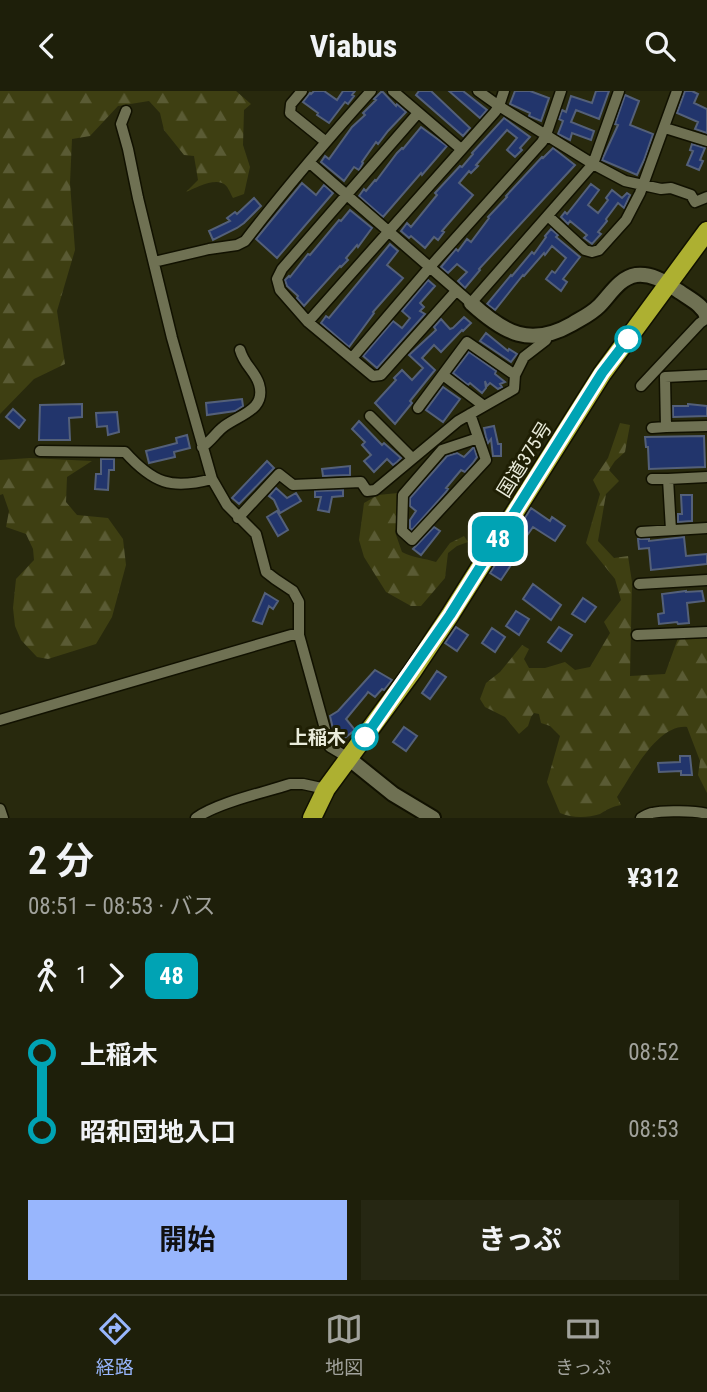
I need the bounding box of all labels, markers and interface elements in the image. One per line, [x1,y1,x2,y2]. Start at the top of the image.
icon: back [28,27,66,65]
text: Viabus [310,27,397,65]
icon: search [641,27,679,65]
unlabelled marker [615,326,641,352]
street label: 国道375号 [492,417,557,501]
line badge: 48 [466,516,530,562]
text: 48 [486,525,510,553]
marker: 上稲木 [352,724,378,750]
place label: 上稲木 [289,726,346,749]
text: 2 分 [28,839,94,883]
text: ¥312 [627,863,679,893]
text: 08:51 – 08:53 · バス [28,893,215,920]
icon: walk [28,957,66,995]
icon: forward [97,957,135,995]
text: 1 [76,962,87,989]
text: 48 [159,962,184,990]
text: 08:52 [628,1039,679,1066]
text: 上稲木 [80,1040,158,1070]
text: 08:53 [628,1116,679,1143]
text: 昭和団地入口 [80,1117,236,1147]
button: 開始 [28,1200,347,1280]
button: きっぷ [361,1200,679,1280]
tab: 経路 [96,1310,134,1379]
tab: 地図 [325,1310,363,1379]
tab: きっぷ [555,1310,611,1379]

